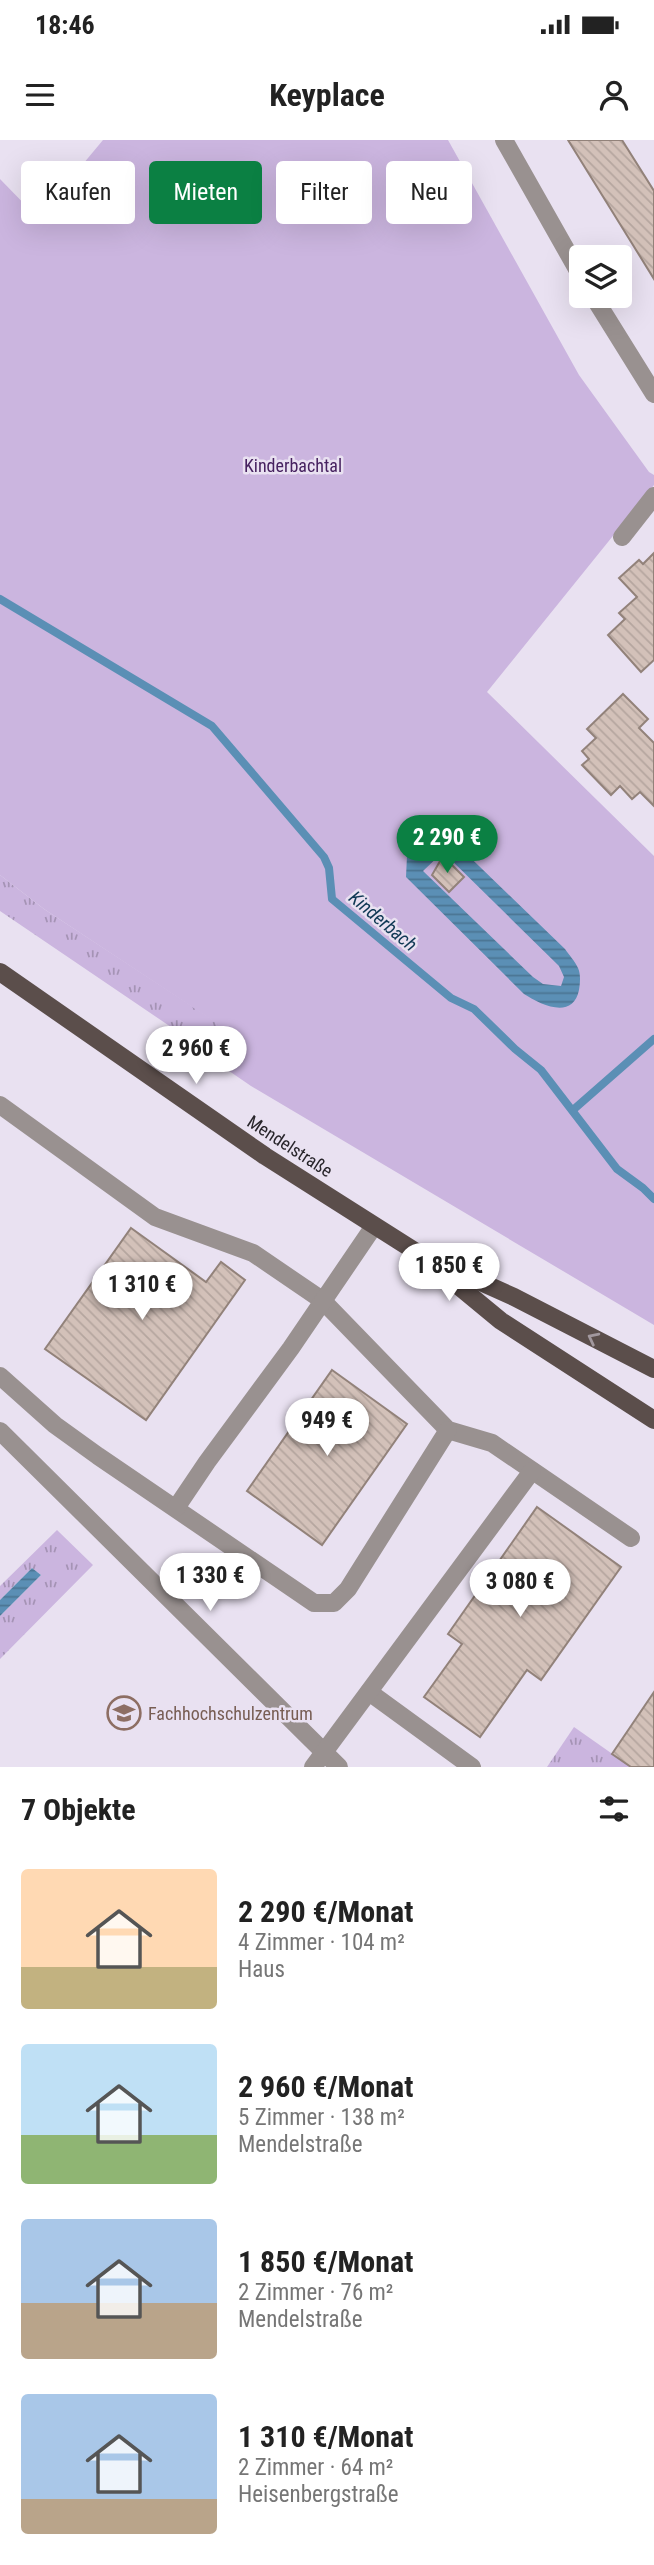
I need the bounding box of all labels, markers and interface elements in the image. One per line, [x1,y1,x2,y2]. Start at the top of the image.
text: 18:46 [35,10,95,40]
icon: menu [21,76,59,114]
text: Keyplace [269,76,385,114]
icon: person [595,76,633,114]
chip: Kaufen [21,161,135,224]
chip: Mieten [149,161,262,224]
chip: Filter [276,161,372,224]
chip: Neu [386,161,472,224]
map controls [569,245,632,308]
button: layers [569,245,632,308]
park label: Kinderbachtal [244,455,342,476]
pin: 2 290 € [382,816,512,875]
text: 2 290 € [413,824,481,851]
water label: Kinderbach [344,886,422,956]
pin: 2 960 € [131,1026,261,1086]
text: 2 960 € [162,1035,230,1062]
street label: Mendelstraße [243,1111,337,1181]
pin: 1 850 € [384,1244,514,1303]
text: 1 850 € [415,1252,483,1279]
pin: 1 310 € [77,1262,207,1322]
text: 1 310 € [108,1271,176,1298]
one-way arrow [588,1333,600,1347]
pin: 949 € [278,1398,376,1458]
text: 949 € [301,1407,353,1434]
pin: 1 330 € [145,1554,275,1613]
pin: 3 080 € [455,1560,585,1619]
text: 1 330 € [176,1562,244,1589]
text: 3 080 € [486,1568,554,1595]
school or university icon: Fachhochschulzentrum [105,1694,143,1732]
place label: Fachhochschulzentrum [148,1703,313,1724]
icon: filters [595,1790,633,1828]
text: 7 Objekte [21,1792,136,1827]
text: 2 290 €/Monat [238,1894,413,1929]
icon: home [77,1897,161,1981]
text: 4 Zimmer · 104 m² [238,1929,405,1956]
text: Haus [238,1956,285,1983]
text: 2 960 €/Monat [238,2069,413,2104]
icon: home [77,2072,161,2156]
text: 5 Zimmer · 138 m² [238,2104,405,2131]
text: Mendelstraße [238,2131,362,2158]
text: 1 850 €/Monat [238,2244,413,2279]
icon: home [77,2247,161,2331]
text: 2 Zimmer · 76 m² [238,2279,393,2306]
text: Mendelstraße [238,2306,362,2333]
text: 1 310 €/Monat [238,2419,413,2454]
icon: home [77,2422,161,2506]
text: 2 Zimmer · 64 m² [238,2454,393,2481]
text: Heisenbergstraße [238,2481,399,2508]

